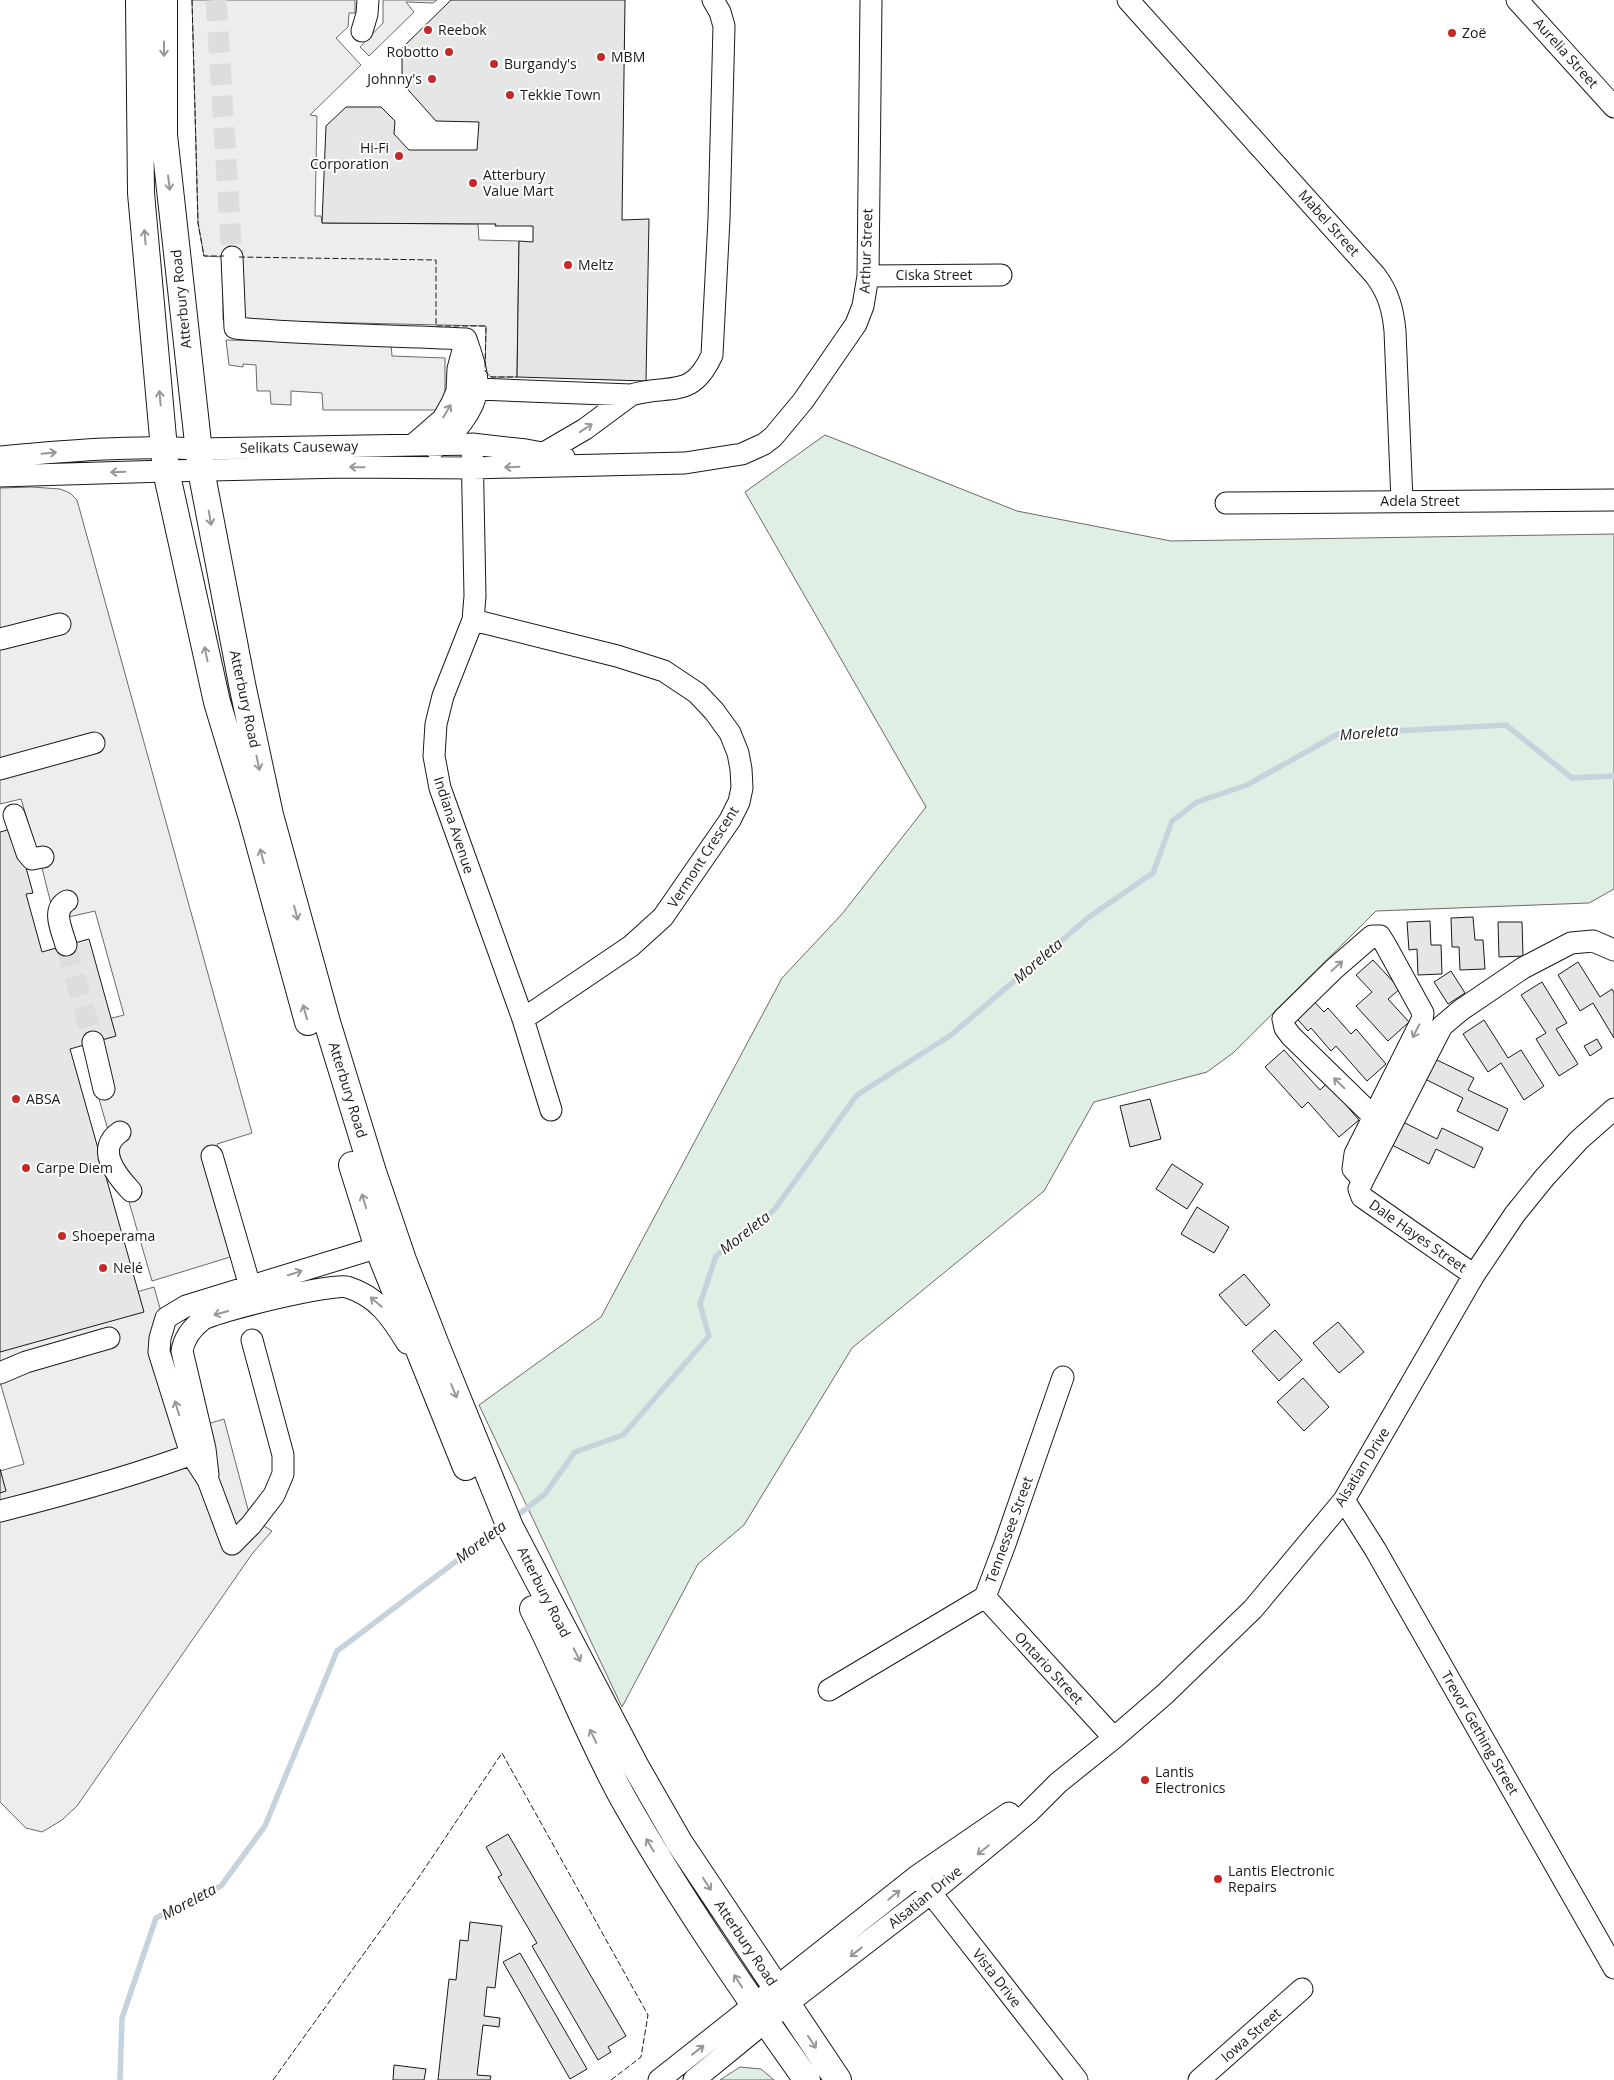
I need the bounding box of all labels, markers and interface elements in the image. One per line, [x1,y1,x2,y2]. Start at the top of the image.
street label: Aurelia Street [1530,13,1603,92]
place label: Reebok [438,20,487,39]
place label: Zoë [1462,23,1486,42]
marker: Reebok [422,24,434,36]
marker: Zoë [1446,27,1458,39]
one-way arrow [159,40,169,56]
place label: Robotto [387,42,439,61]
marker: Robotto [443,46,455,58]
place label: MBM [611,47,645,66]
marker: MBM [595,51,607,63]
place label: Burgandy's [504,54,577,73]
marker: Burgandy's [488,58,500,70]
place label: Johnny's [365,69,422,88]
marker: Johnny's [426,73,438,85]
place label: Tekkie Town [520,85,601,104]
marker: Tekkie Town [504,89,516,101]
place label: Hi-Fi Corporation [310,138,389,173]
marker: Hi-Fi Corporation [393,150,405,162]
place label: Atterbury Value Mart [483,165,554,200]
one-way arrow [164,175,174,191]
marker: Atterbury Value Mart [467,177,479,189]
street label: Mabel Street [1295,185,1364,260]
street label: Arthur Street [855,208,876,294]
one-way arrow [140,229,150,245]
street label: Atterbury Road [166,249,195,349]
place label: Meltz [578,255,614,274]
marker: Meltz [562,259,574,271]
street label: Ciska Street [896,265,972,284]
one-way arrow [155,391,164,407]
one-way arrow [443,405,453,419]
one-way arrow [578,423,592,433]
street label: Selikats Causeway [240,436,359,457]
one-way arrow [40,448,56,458]
one-way arrow [350,462,366,472]
one-way arrow [504,462,520,472]
one-way arrow [110,468,126,477]
street label: Adela Street [1380,491,1460,510]
one-way arrow [205,510,215,526]
one-way arrow [201,647,210,663]
street label: Atterbury Road [226,648,265,749]
water label: Moreleta [1339,719,1400,745]
one-way arrow [254,755,264,771]
street label: Indiana Avenue [430,774,479,876]
street label: Vermont Crescent [663,802,743,911]
one-way arrow [257,848,266,864]
one-way arrow [292,905,302,921]
water label: Moreleta [1008,933,1067,987]
one-way arrow [1331,960,1344,972]
one-way arrow [300,1005,310,1021]
one-way arrow [1411,1023,1420,1038]
street label: Atterbury Road [325,1040,372,1140]
one-way arrow [1333,1077,1346,1089]
place label: ABSA [26,1089,61,1108]
marker: ABSA [10,1093,22,1105]
place label: Carpe Diem [36,1158,113,1177]
marker: Carpe Diem [20,1162,32,1174]
one-way arrow [358,1194,368,1210]
street label: Dale Hayes Street [1366,1195,1471,1276]
water label: Moreleta [715,1206,774,1258]
place label: Shoeperama [72,1226,155,1245]
marker: Shoeperama [56,1230,68,1242]
place label: Nelé [113,1258,143,1277]
marker: Nelé [97,1262,109,1274]
one-way arrow [287,1267,303,1277]
one-way arrow [370,1297,383,1308]
one-way arrow [214,1308,230,1318]
one-way arrow [450,1383,459,1398]
one-way arrow [171,1400,181,1416]
street label: Alsatian Drive [1330,1424,1393,1510]
street label: Tennessee Street [980,1474,1037,1586]
water label: Moreleta [451,1515,510,1567]
street label: Atterbury Road [513,1543,575,1640]
street label: Ontario Street [1011,1627,1088,1708]
one-way arrow [573,1647,582,1662]
street label: Trevor Gething Street [1437,1667,1524,1798]
one-way arrow [588,1729,597,1744]
place label: Lantis Electronics [1155,1762,1226,1797]
marker: Lantis Electronics [1139,1774,1151,1786]
one-way arrow [645,1838,655,1852]
one-way arrow [977,1845,990,1856]
street label: Alsatian Drive [884,1861,966,1932]
place label: Lantis Electronic Repairs [1228,1861,1335,1896]
marker: Lantis Electronic Repairs [1212,1873,1224,1885]
one-way arrow [702,1877,712,1891]
water label: Moreleta [158,1878,220,1924]
one-way arrow [887,1889,900,1900]
street label: Atterbury Road [711,1896,782,1989]
street label: Vista Drive [969,1945,1026,2011]
one-way arrow [850,1946,863,1957]
one-way arrow [733,1975,743,1989]
street label: Iowa Street [1217,2003,1285,2066]
one-way arrow [807,2035,817,2049]
one-way arrow [691,2045,704,2056]

